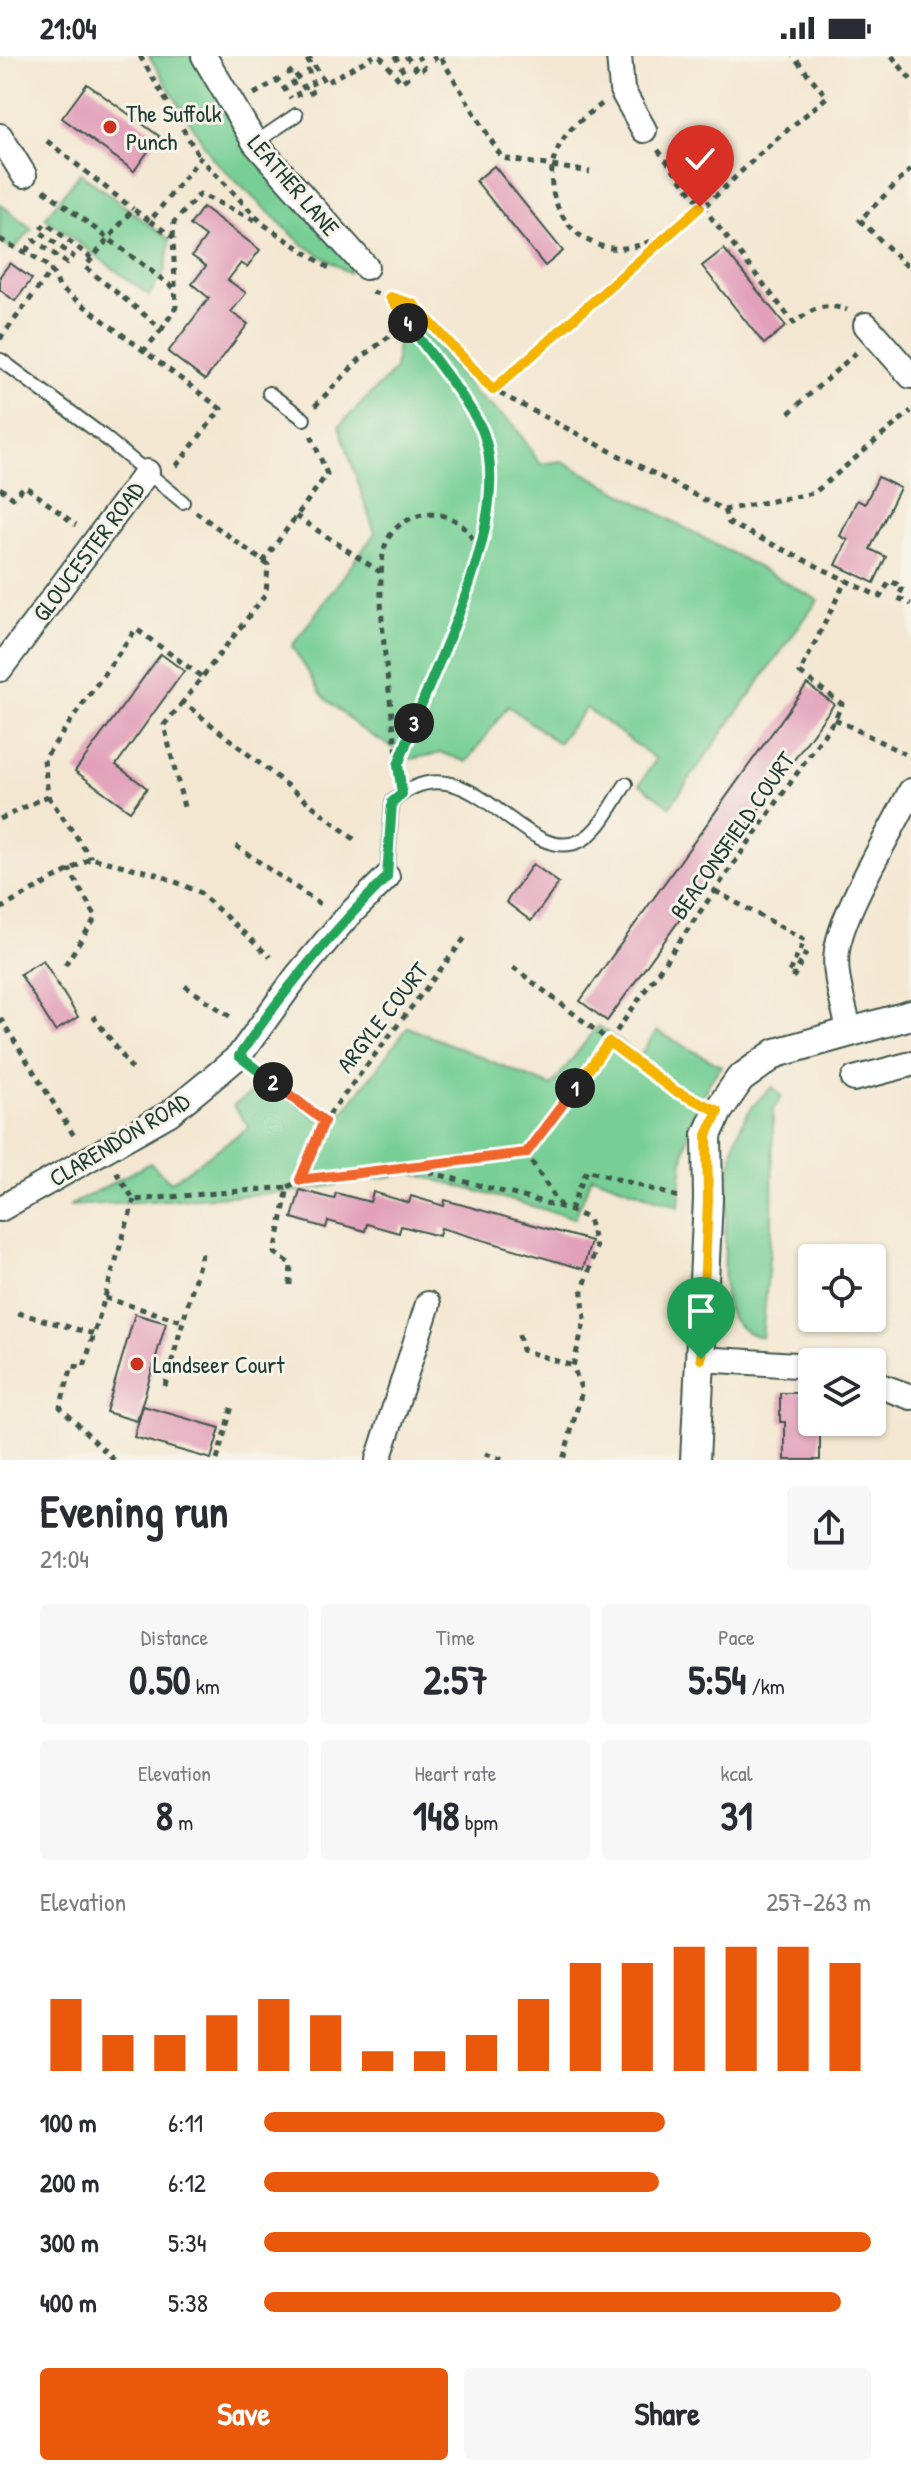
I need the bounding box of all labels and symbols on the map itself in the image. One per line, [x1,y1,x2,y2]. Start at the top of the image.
place label: The Suffolk Punch [126,97,222,157]
marker: The Suffolk Punch [101,118,119,136]
pin [666,125,734,207]
street label: LEATHER LANE [241,127,347,243]
pin: 4 [388,303,428,343]
street label: GLOUCESTER ROAD [25,474,151,627]
pin: 3 [394,703,434,743]
street label: BEACONSFIELD COURT [662,744,802,925]
street label: ARGYLE COURT [329,955,436,1079]
pin: 2 [253,1062,293,1102]
pin: 1 [555,1068,595,1108]
street label: CLARENDON ROAD [43,1084,196,1194]
pin [667,1277,735,1359]
place label: Landseer Court [153,1348,285,1380]
marker: Landseer Court [128,1355,146,1373]

